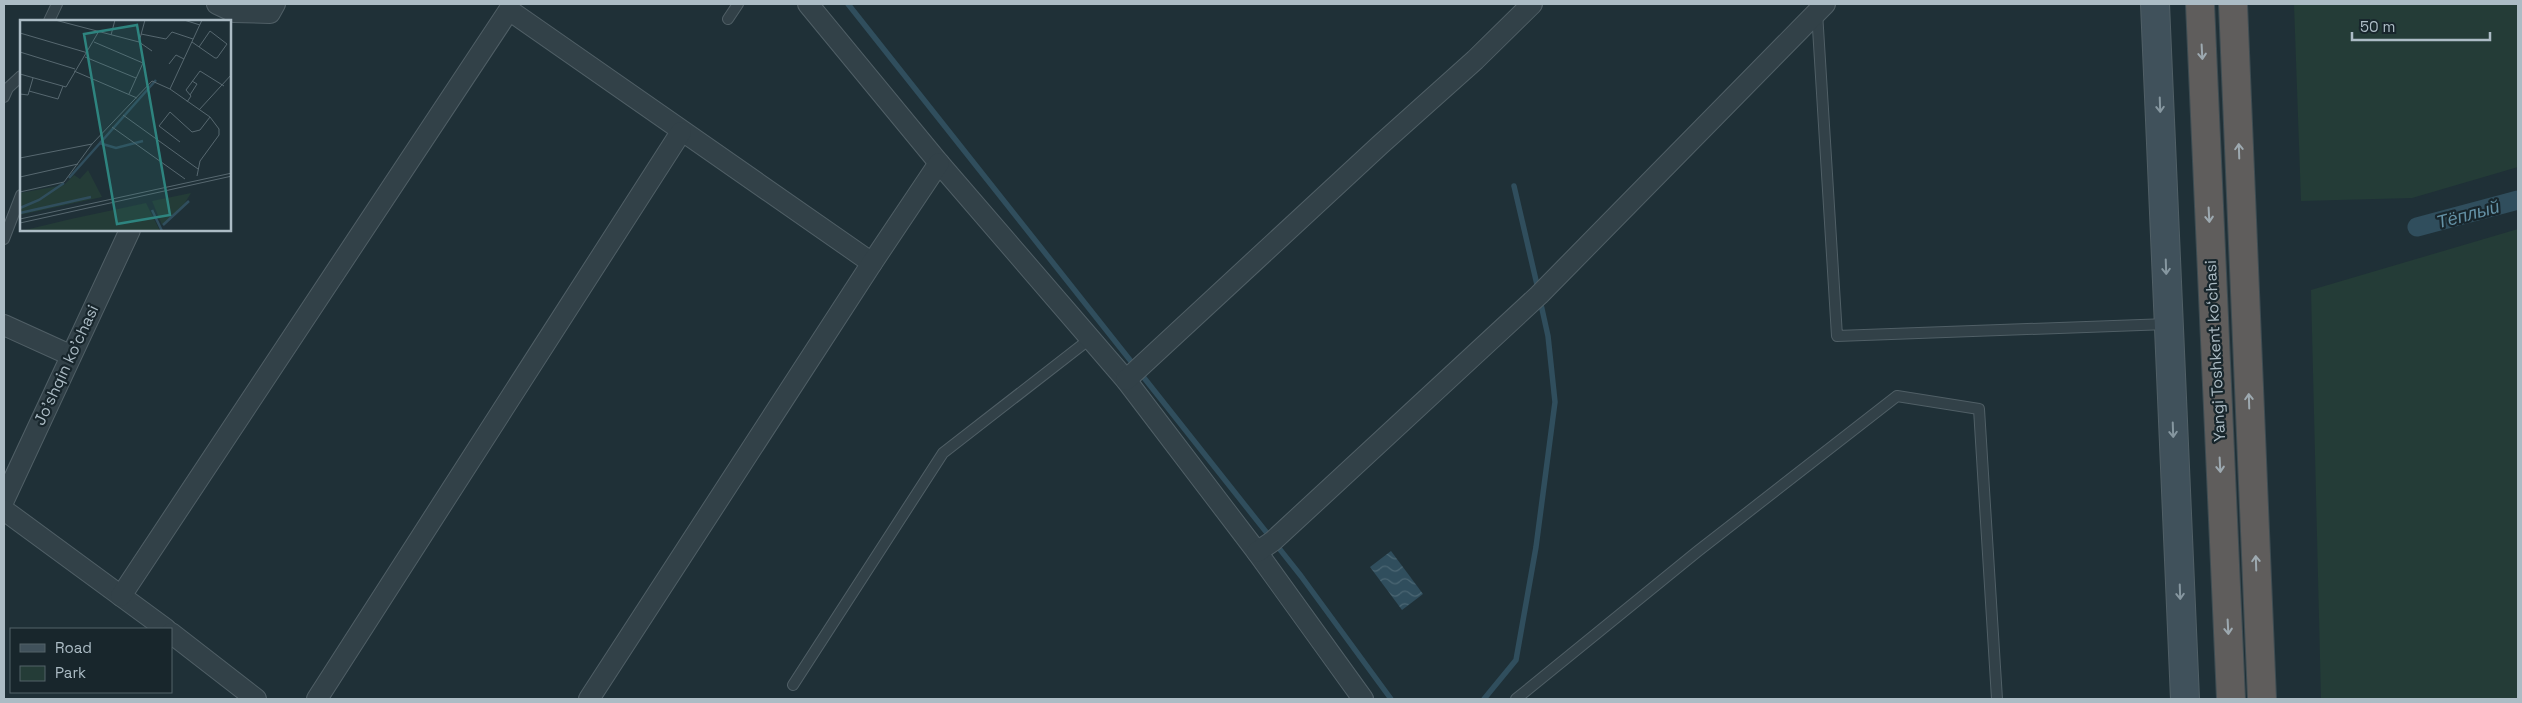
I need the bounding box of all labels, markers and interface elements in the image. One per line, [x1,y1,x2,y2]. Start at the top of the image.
scale bar [2352,10,2490,42]
text: 50 m [2360,17,2395,36]
inset map [20,20,231,231]
one-way arrow [2198,44,2207,60]
one-way arrow [2155,97,2164,113]
one-way arrow [2234,143,2244,160]
water label: Тёплый [2434,195,2502,233]
one-way arrow [2205,207,2214,223]
one-way arrow [2162,259,2171,275]
street label: Yangi Toshkent ko‘chasi [2200,260,2230,442]
street label: Joʼshqin koʼchasi [29,301,103,429]
one-way arrow [2245,393,2254,409]
one-way arrow [2169,421,2178,437]
one-way arrow [2216,456,2225,472]
one-way arrow [2251,555,2261,572]
one-way arrow [2175,584,2185,600]
one-way arrow [2223,619,2232,635]
legend [10,628,172,693]
text: Road [55,638,92,657]
text: Park [55,663,86,682]

